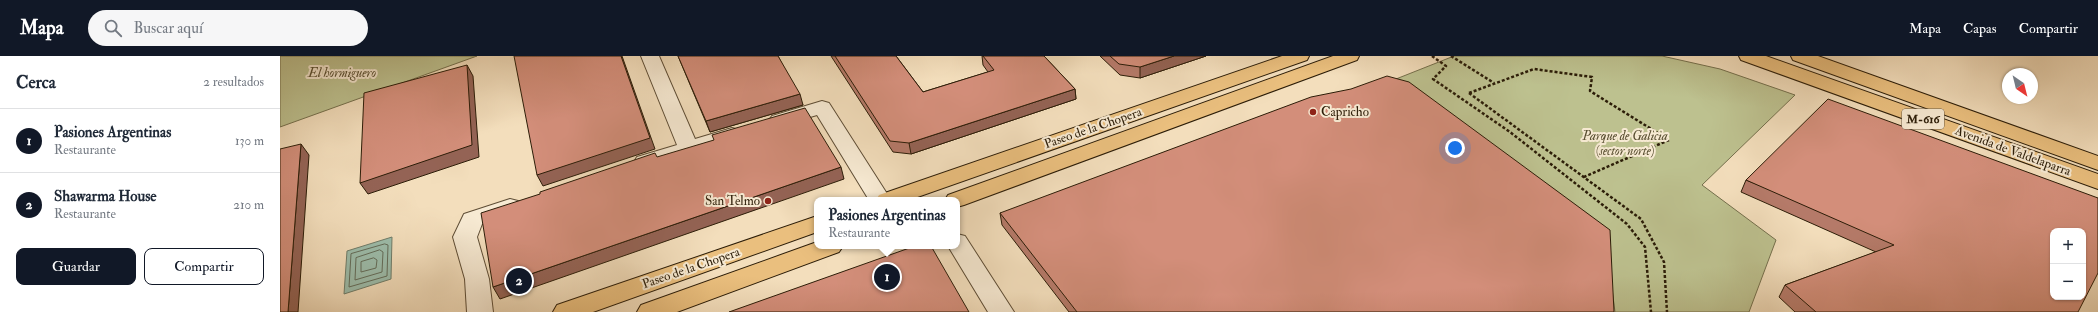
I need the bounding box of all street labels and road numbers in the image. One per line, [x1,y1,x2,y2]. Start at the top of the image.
street label: Paseo de la Chopera [1042,104,1145,153]
road number: M-616 [1902,109,1944,129]
street label: Avenida de Valdelaparra [1952,122,2074,181]
street label: Paseo de la Chopera [640,244,743,293]

